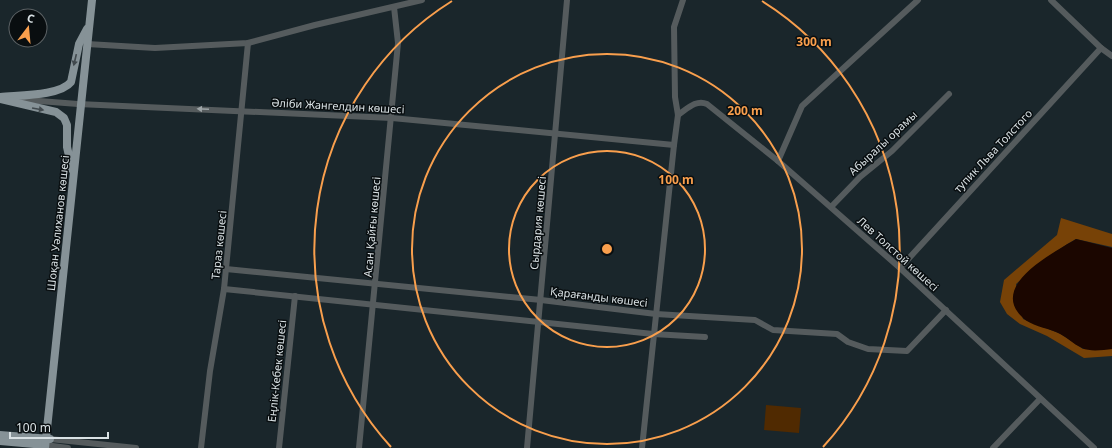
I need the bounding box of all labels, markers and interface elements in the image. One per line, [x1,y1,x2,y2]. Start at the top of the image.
north arrow [8,8,48,48]
text: С [25,10,36,26]
text: 300 m [796,33,832,50]
one-way arrow [72,54,78,67]
street label: Әліби Жангелдин көшесі [271,95,405,116]
text: 200 m [727,102,763,119]
one-way arrow [32,106,44,112]
one-way arrow [196,106,209,112]
street label: тупик Льва Толстого [950,106,1035,196]
street label: Абыралы орамы [845,107,920,178]
street label: Шоқан Уәлиханов көшесі [43,154,72,291]
text: 100 m [658,171,694,188]
street label: Асан Қайғы көшесі [360,176,383,278]
street label: Сырдария көшесі [526,176,549,270]
street label: Тараз көшесі [207,210,230,280]
street label: Лев Толстой көшесі [854,213,942,294]
centre of rings [600,242,614,256]
street label: Қарағанды көшесі [549,283,649,310]
street label: Еңлік-Кебек көшесі [264,319,289,423]
scale bar [10,414,108,440]
text: 100 m [16,419,51,436]

